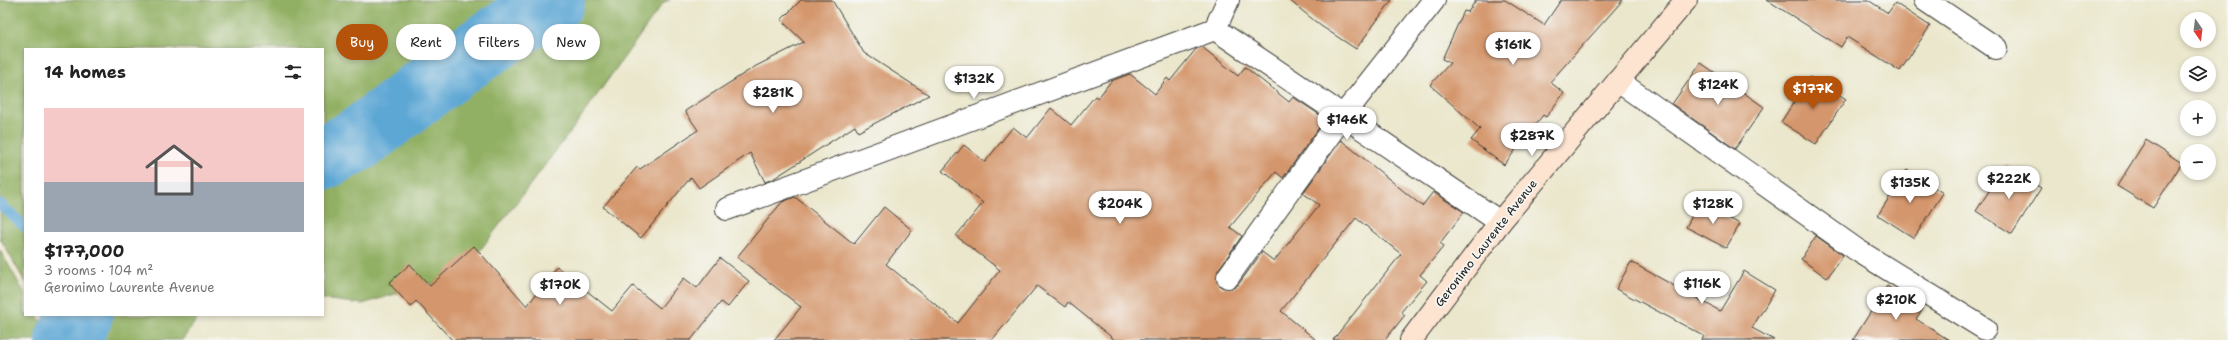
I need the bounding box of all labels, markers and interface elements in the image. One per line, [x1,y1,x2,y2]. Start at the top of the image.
north arrow [2180,12,2216,48]
map controls [2180,12,2216,180]
chip: Buy [336,24,388,60]
chip: Rent [396,24,456,60]
chip: Filters [464,24,534,60]
chip: New [542,24,600,60]
pin: $161K [1485,32,1541,66]
text: $161K [1495,36,1531,53]
button: layers [2180,56,2216,92]
text: 14 homes [44,61,126,83]
icon: filters [282,61,304,83]
pin: $132K [946,66,1002,100]
text: $132K [954,70,994,87]
pin: $124K [1690,72,1746,106]
text: $124K [1698,76,1738,93]
pin: $177K [1785,76,1841,110]
pin: $281K [745,80,801,114]
text: $177K [1793,80,1833,97]
text: $281K [752,84,794,101]
button: + [2180,100,2216,136]
pin: $146K [1319,107,1375,141]
text: $146K [1326,111,1368,128]
pin: $287K [1504,123,1560,157]
text: $287K [1510,127,1554,144]
icon: home [138,134,210,206]
button: − [2180,144,2216,180]
pin: $222K [1981,166,2037,200]
pin: $135K [1882,170,1938,204]
text: $222K [1987,170,2031,187]
text: $135K [1890,174,1930,191]
street label: Geronimo Laurente Avenue [1431,176,1541,310]
pin: $204K [1092,191,1148,225]
pin: $128K [1685,191,1741,225]
text: $204K [1098,195,1142,212]
text: $128K [1693,195,1733,212]
text: $177,000 [44,240,124,262]
text: 3 rooms · 104 m² [44,262,153,279]
pin: $116K [1674,271,1730,305]
pin: $170K [532,272,588,306]
text: $116K [1683,275,1721,292]
text: $170K [539,276,581,293]
text: Geronimo Laurente Avenue [44,279,215,296]
pin: $210K [1868,287,1924,321]
text: $210K [1876,291,1916,308]

